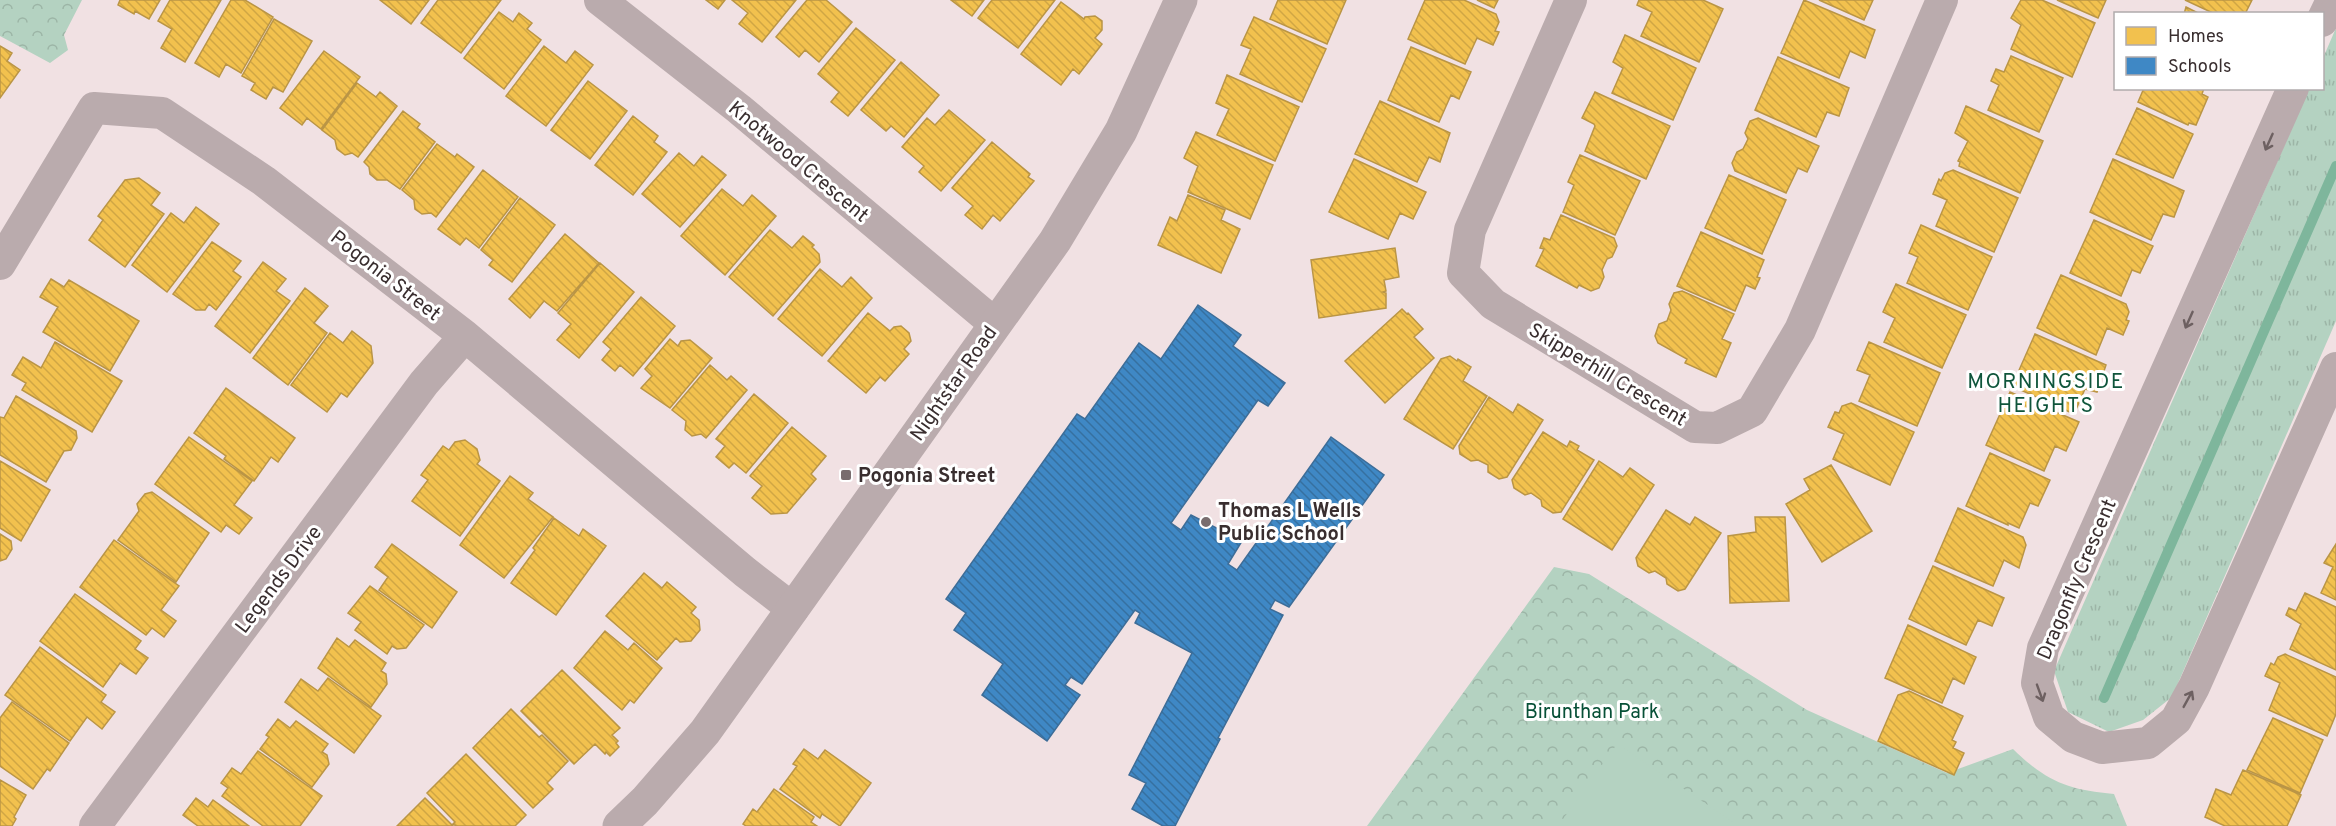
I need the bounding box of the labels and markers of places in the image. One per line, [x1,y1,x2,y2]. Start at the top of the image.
place label: Pogonia Street [858,464,996,490]
marker: Pogonia Street [839,468,853,482]
place label: Thomas L Wells Public School [1218,499,1361,548]
marker: Thomas L Wells Public School [1199,515,1213,529]

